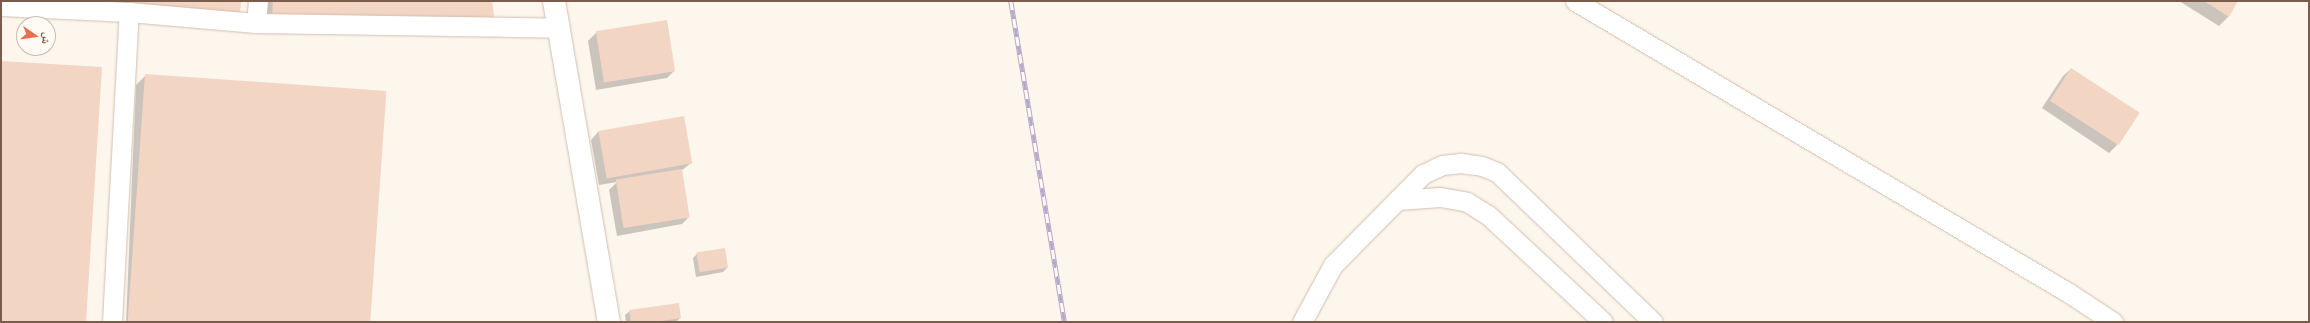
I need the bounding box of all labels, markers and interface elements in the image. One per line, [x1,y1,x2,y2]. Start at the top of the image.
north arrow [16,16,56,56]
text: ش [39,31,55,46]

